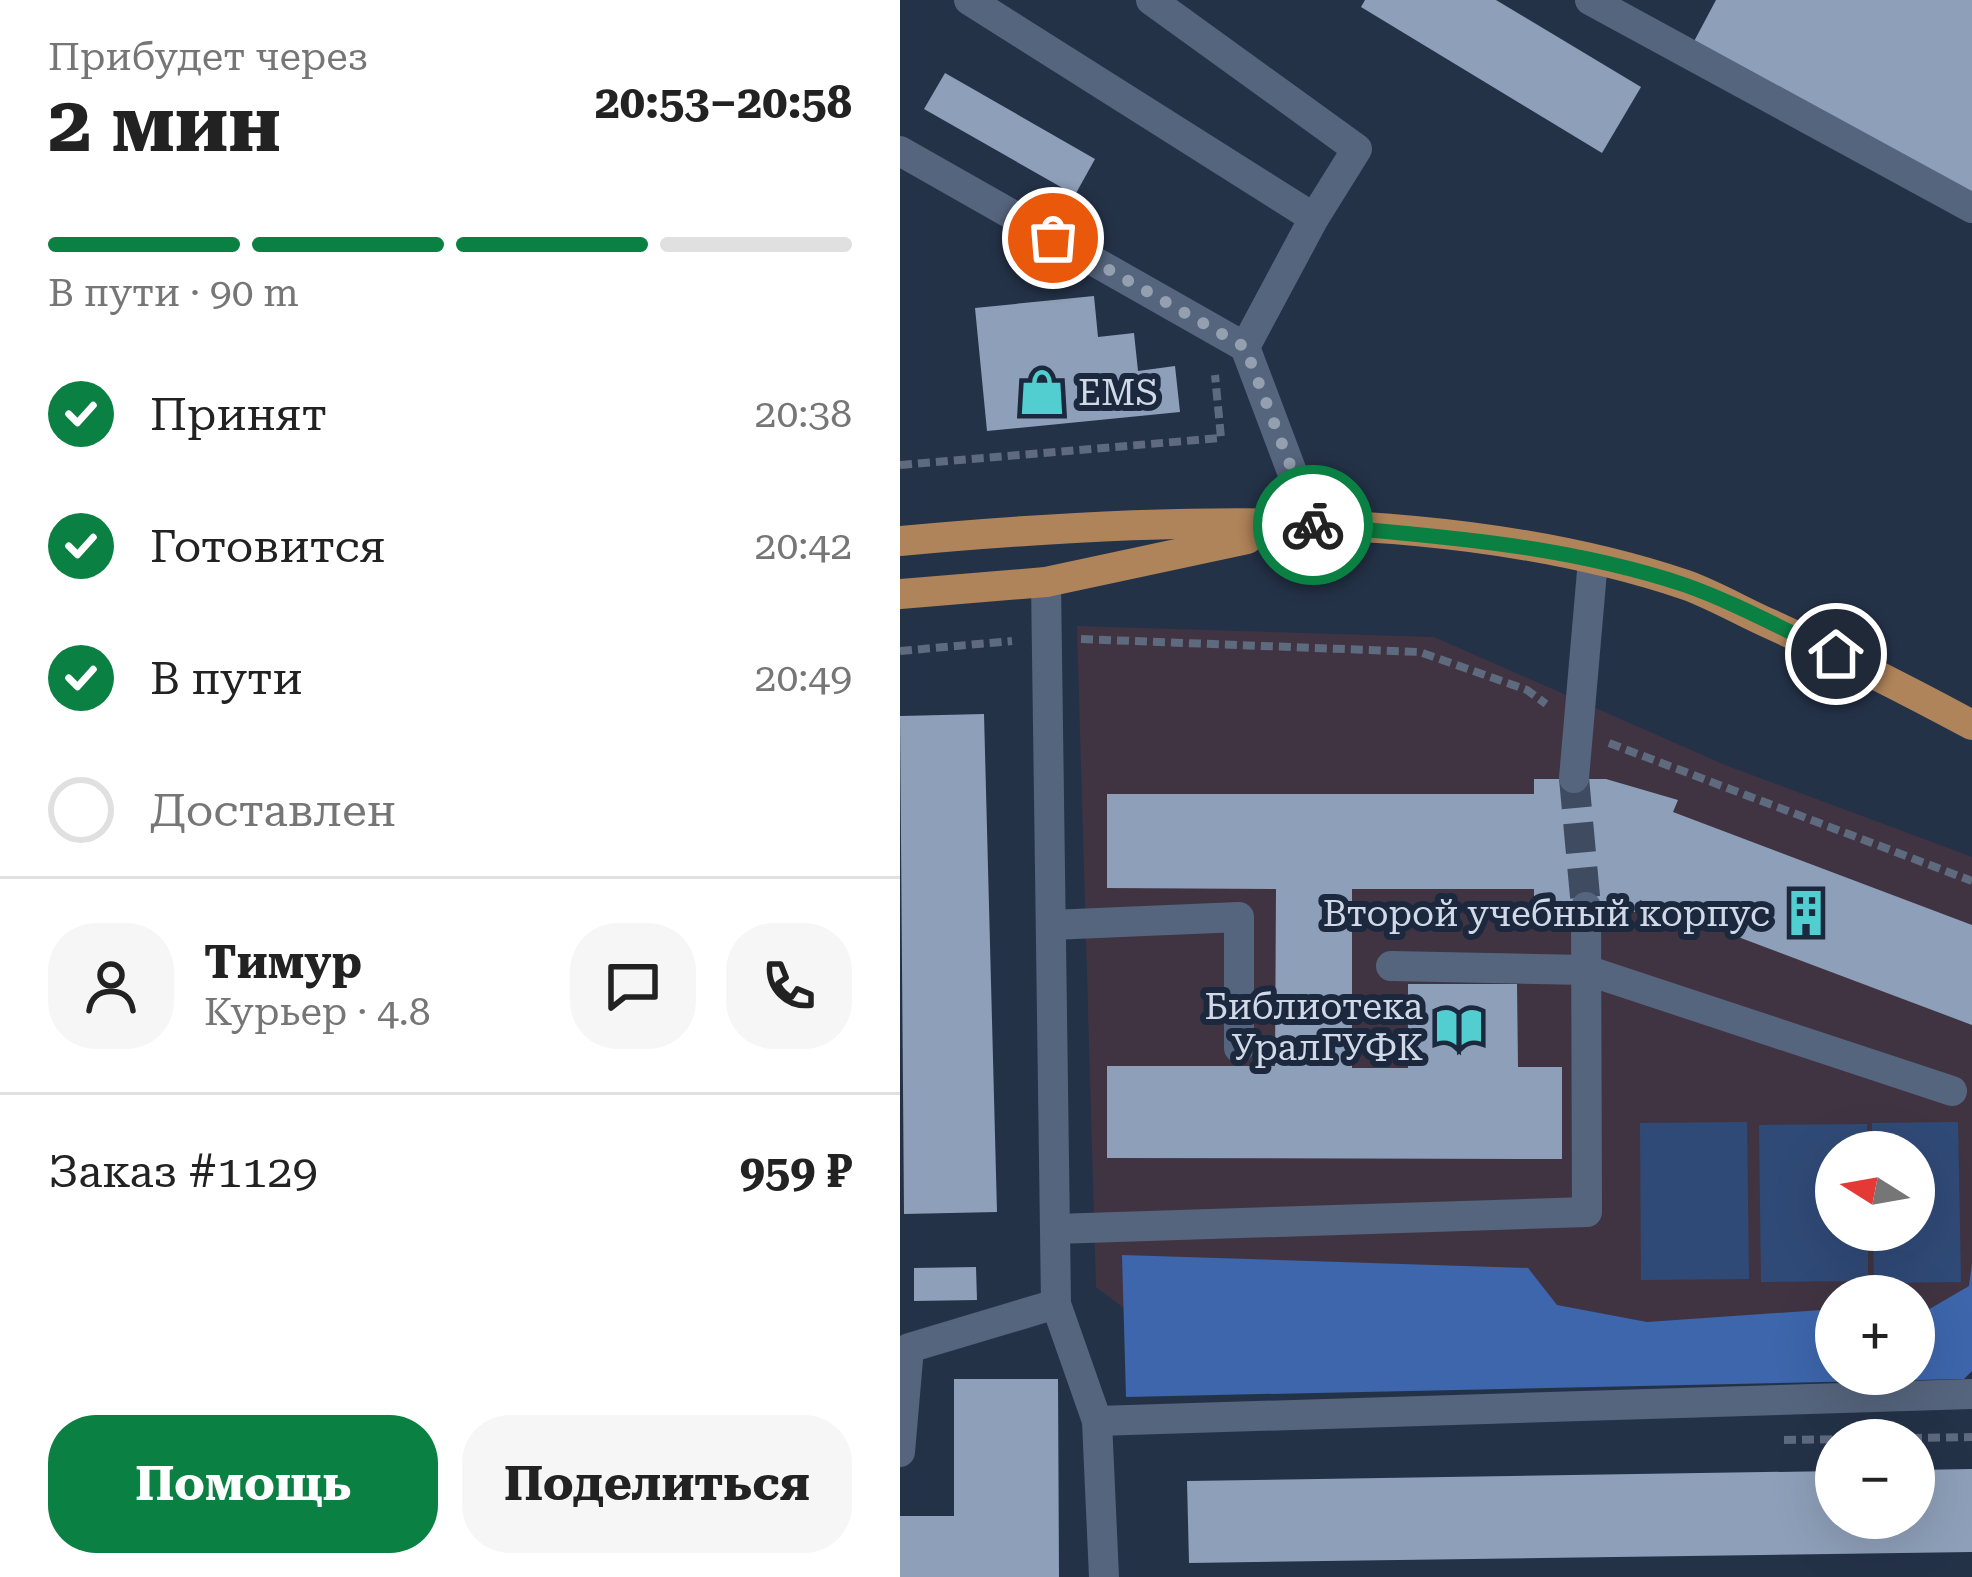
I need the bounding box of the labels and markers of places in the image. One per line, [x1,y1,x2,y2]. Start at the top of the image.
pin [1002,187,1104,289]
shop icon: EMS [1017,367,1067,417]
place label: EMS [1078,372,1158,414]
pin [1785,603,1887,705]
building icon: Второй учебный корпус [1781,888,1831,938]
place label: Второй учебный корпус [1323,893,1770,935]
place label: Библиотека УралГУФК [1205,986,1423,1069]
library icon: Библиотека УралГУФК [1434,1002,1484,1052]

